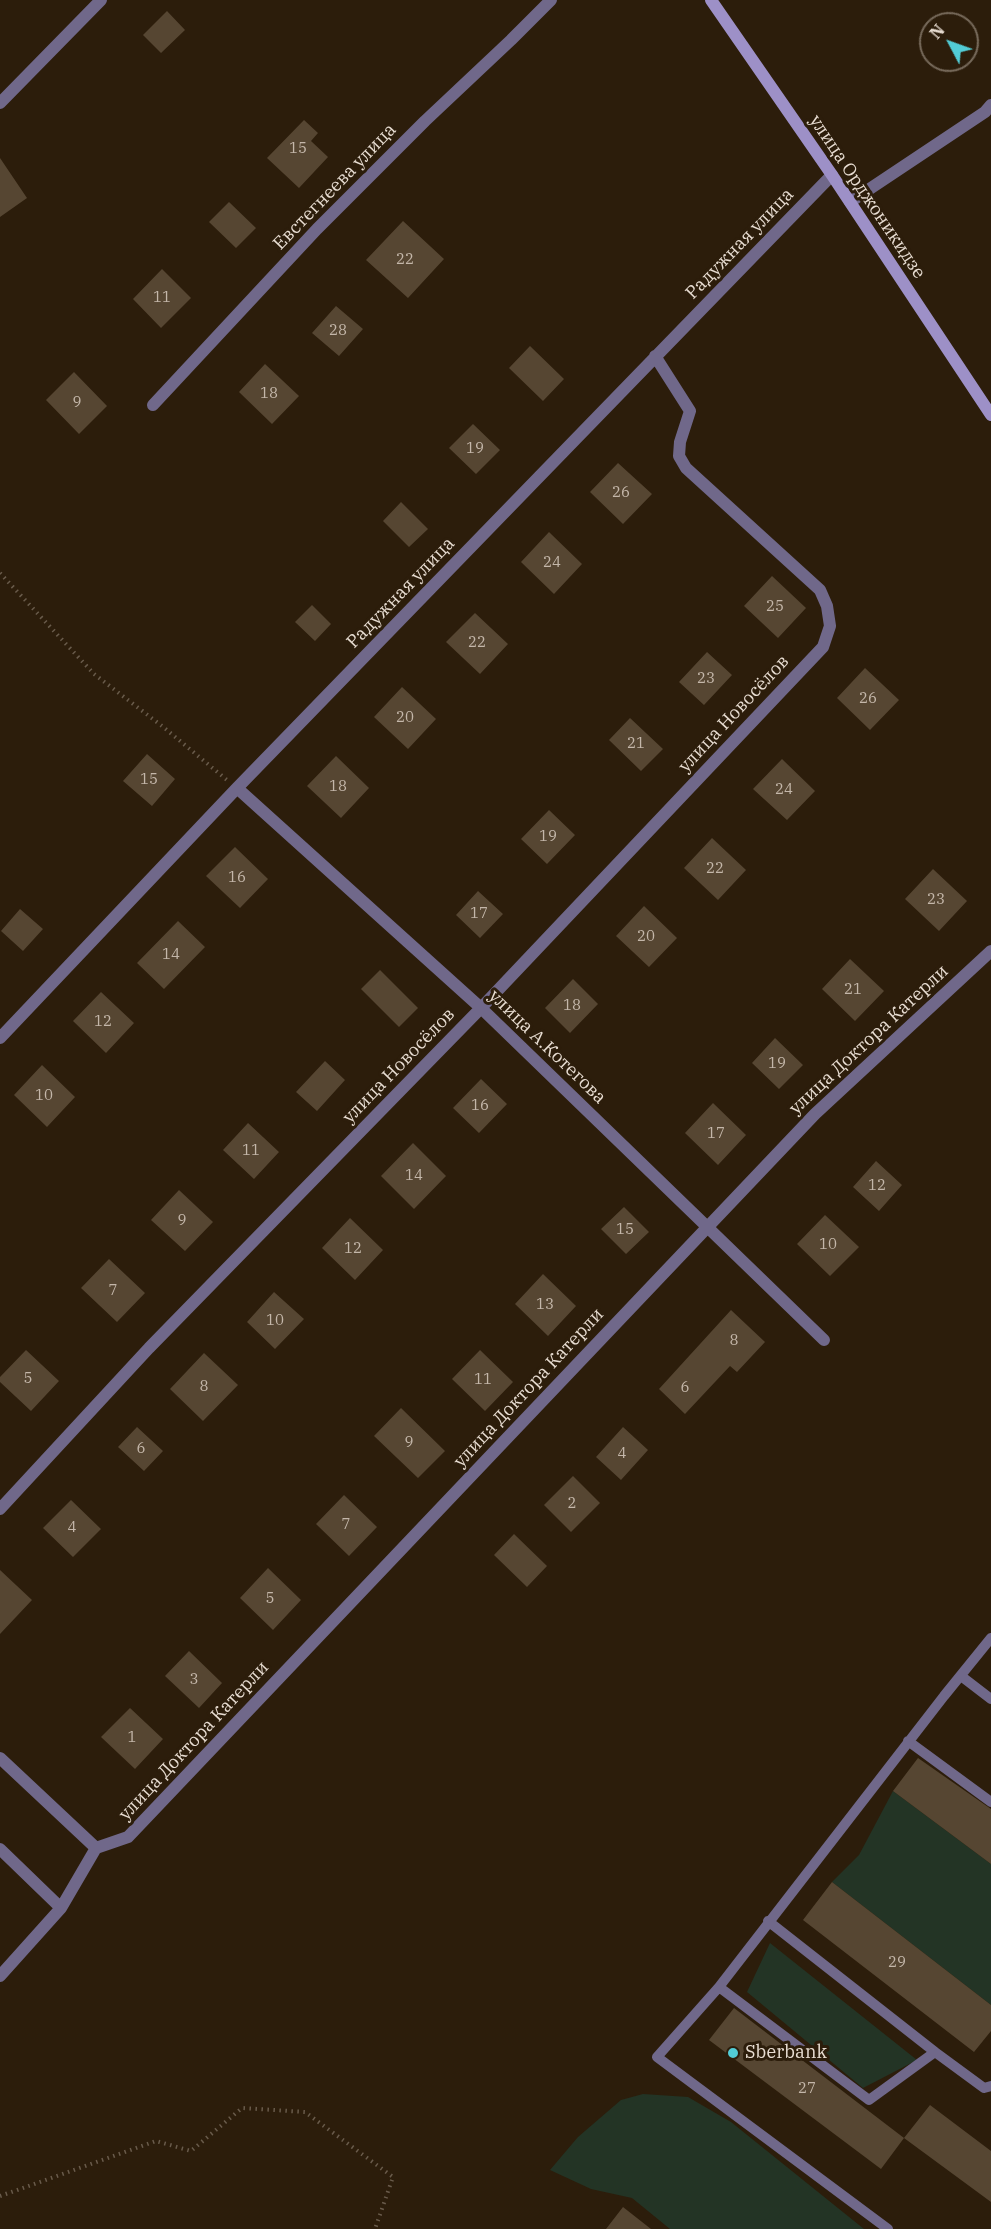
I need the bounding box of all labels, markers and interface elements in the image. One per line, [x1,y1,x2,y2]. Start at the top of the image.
north arrow [919,12,979,72]
text: N [925,20,949,43]
street label: улица Орджоникидзе [804,111,930,283]
street label: Евстегнеева улица [269,119,401,255]
house number: 15 [289,140,307,158]
street label: Радужная улица [682,184,798,304]
house number: 22 [396,251,414,269]
house number: 11 [153,289,171,307]
house number: 28 [329,322,347,340]
house number: 18 [260,385,278,403]
house number: 9 [73,394,81,412]
house number: 19 [466,440,484,458]
house number: 26 [612,484,630,502]
street label: Радужная улица [343,533,459,653]
house number: 24 [543,554,561,572]
house number: 25 [766,598,784,616]
house number: 22 [468,634,486,652]
street label: улица Новосёлов [674,651,794,777]
house number: 23 [697,670,715,688]
house number: 26 [859,690,877,708]
house number: 20 [396,709,414,727]
house number: 21 [627,735,645,753]
house number: 15 [140,771,158,789]
house number: 18 [329,778,347,796]
house number: 24 [775,781,793,799]
house number: 19 [539,828,557,846]
house number: 22 [706,860,724,878]
house number: 16 [228,869,246,887]
house number: 23 [927,891,945,909]
house number: 17 [470,905,488,923]
house number: 20 [637,928,655,946]
house number: 14 [162,946,180,964]
street label: улица Доктора Катерли [785,961,953,1119]
house number: 21 [844,981,862,999]
street label: улица А.Котегова [484,985,610,1109]
house number: 18 [563,997,581,1015]
street label: улица Новосёлов [338,1004,460,1128]
house number: 12 [94,1013,112,1031]
house number: 19 [768,1055,786,1073]
house number: 10 [35,1087,53,1105]
house number: 16 [471,1097,489,1115]
house number: 17 [707,1125,725,1143]
house number: 11 [242,1142,260,1160]
house number: 14 [405,1167,423,1185]
house number: 12 [868,1177,886,1195]
house number: 9 [178,1212,186,1230]
house number: 15 [616,1221,634,1239]
house number: 10 [819,1236,837,1254]
house number: 12 [344,1240,362,1258]
house number: 7 [109,1282,117,1300]
house number: 13 [536,1296,554,1314]
street label: улица Доктора Катерли [450,1304,608,1472]
house number: 10 [266,1312,284,1330]
house number: 8 [730,1332,738,1350]
house number: 5 [24,1370,32,1388]
house number: 11 [474,1371,492,1389]
house number: 8 [200,1378,208,1396]
house number: 6 [681,1379,689,1397]
house number: 9 [405,1434,413,1452]
house number: 6 [137,1440,145,1458]
house number: 4 [618,1445,626,1463]
house number: 2 [568,1495,576,1513]
house number: 7 [342,1516,350,1534]
house number: 4 [68,1519,76,1537]
house number: 5 [266,1590,274,1608]
street label: улица Доктора Катерли [115,1657,273,1825]
house number: 3 [190,1671,198,1689]
house number: 1 [128,1729,136,1747]
house number: 29 [888,1954,906,1972]
place label: Sberbank [745,2042,827,2064]
marker: Sberbank [726,2046,740,2060]
house number: 27 [798,2080,816,2098]

